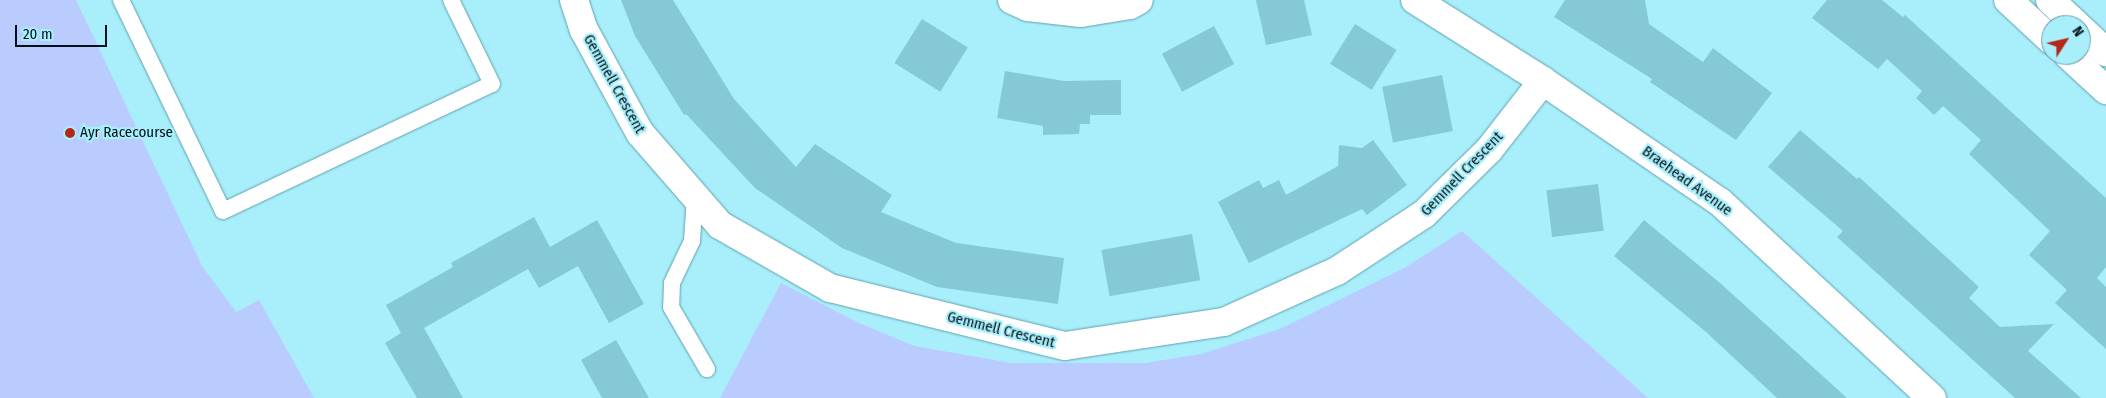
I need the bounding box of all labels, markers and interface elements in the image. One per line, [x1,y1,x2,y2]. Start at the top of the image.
scale bar [18,15,110,47]
north arrow [2041,15,2091,65]
text: N [2069,23,2087,40]
text: 20 m [23,25,53,43]
street label: Gemmell Crescent [579,31,649,137]
place label: Ayr Racecourse [80,124,173,142]
marker: Ayr Racecourse [64,127,76,139]
street label: Gemmell Crescent [1417,128,1507,220]
street label: Braehead Avenue [1638,142,1736,220]
street label: Gemmell Crescent [945,308,1057,352]

